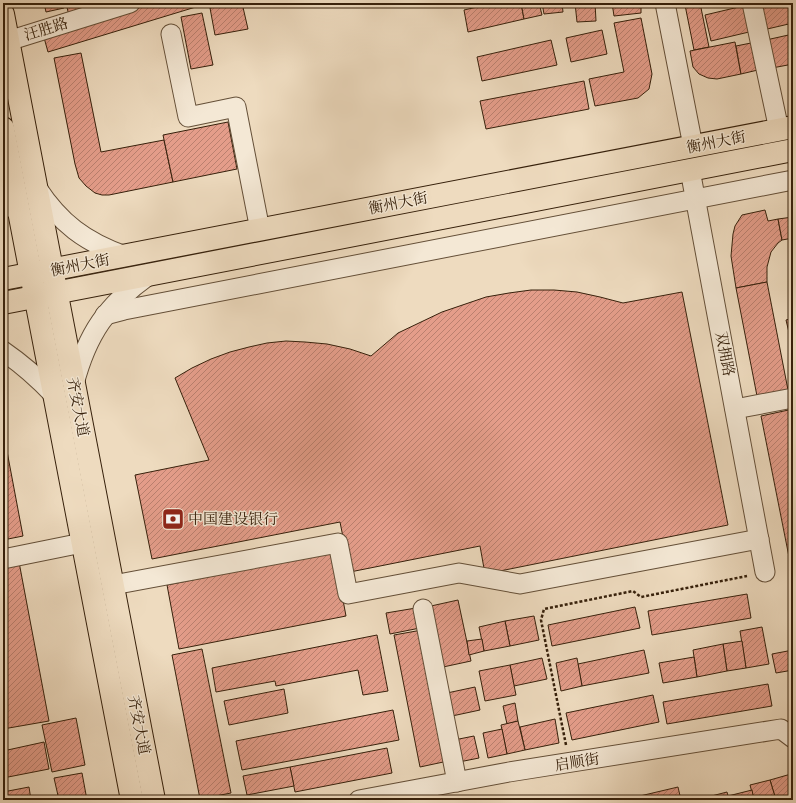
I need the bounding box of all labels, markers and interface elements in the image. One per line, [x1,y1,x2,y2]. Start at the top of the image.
street label: 汪胜路 [22,13,70,45]
street label: 衡州大街 [685,126,747,158]
street label: 衡州大街 [367,187,429,219]
street label: 衡州大街 [49,249,111,281]
street label: 双拥路 [711,330,739,378]
street label: 齐安大道 [62,376,94,438]
bank icon: 中国建设银行 [160,506,186,532]
place label: 中国建设银行 [188,509,278,529]
street label: 齐安大道 [123,694,155,756]
street label: 启顺街 [553,749,601,775]

